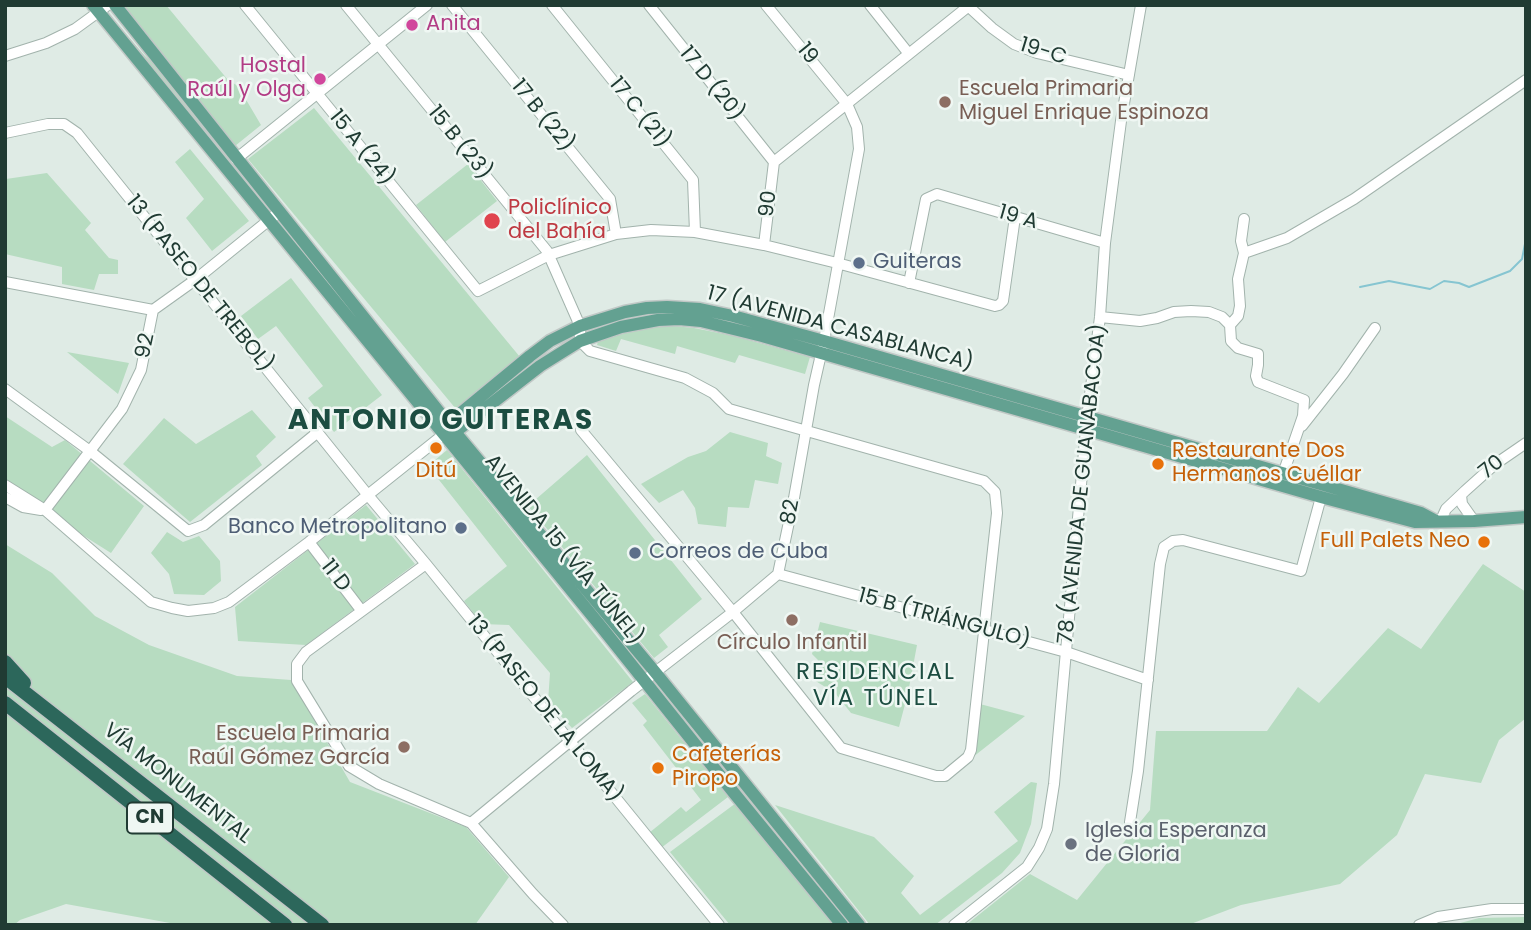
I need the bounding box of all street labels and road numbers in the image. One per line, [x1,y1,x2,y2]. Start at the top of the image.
street label: 19-C [1016,33,1070,71]
street label: 19 [791,38,823,70]
street label: 17 D (20) [673,42,749,126]
street label: 17 C (21) [603,73,675,153]
street label: 17 B (22) [505,75,579,157]
street label: 15 B (23) [422,101,496,185]
street label: 15 A (24) [323,105,399,191]
street label: 90 [755,189,783,219]
street label: 13 (PASEO DE TREBOL) [120,191,278,377]
street label: 19 A [995,200,1041,236]
street label: 17 (AVENIDA CASABLANCA) [704,281,976,377]
street label: 78 (AVENIDA DE GUANABACOA) [1054,323,1112,645]
street label: 92 [131,331,161,361]
street label: AVENIDA 15 (VÍA TÚNEL) [478,450,648,650]
street label: 70 [1474,450,1510,486]
street label: 82 [776,497,806,527]
street label: 11 D [315,555,355,597]
street label: 15 B (TRIÁNGULO) [855,584,1033,654]
street label: 13 (PASEO DE LA LOMA) [461,610,627,808]
street label: VÍA MONUMENTAL [98,718,256,850]
road number: CN [127,803,173,834]

